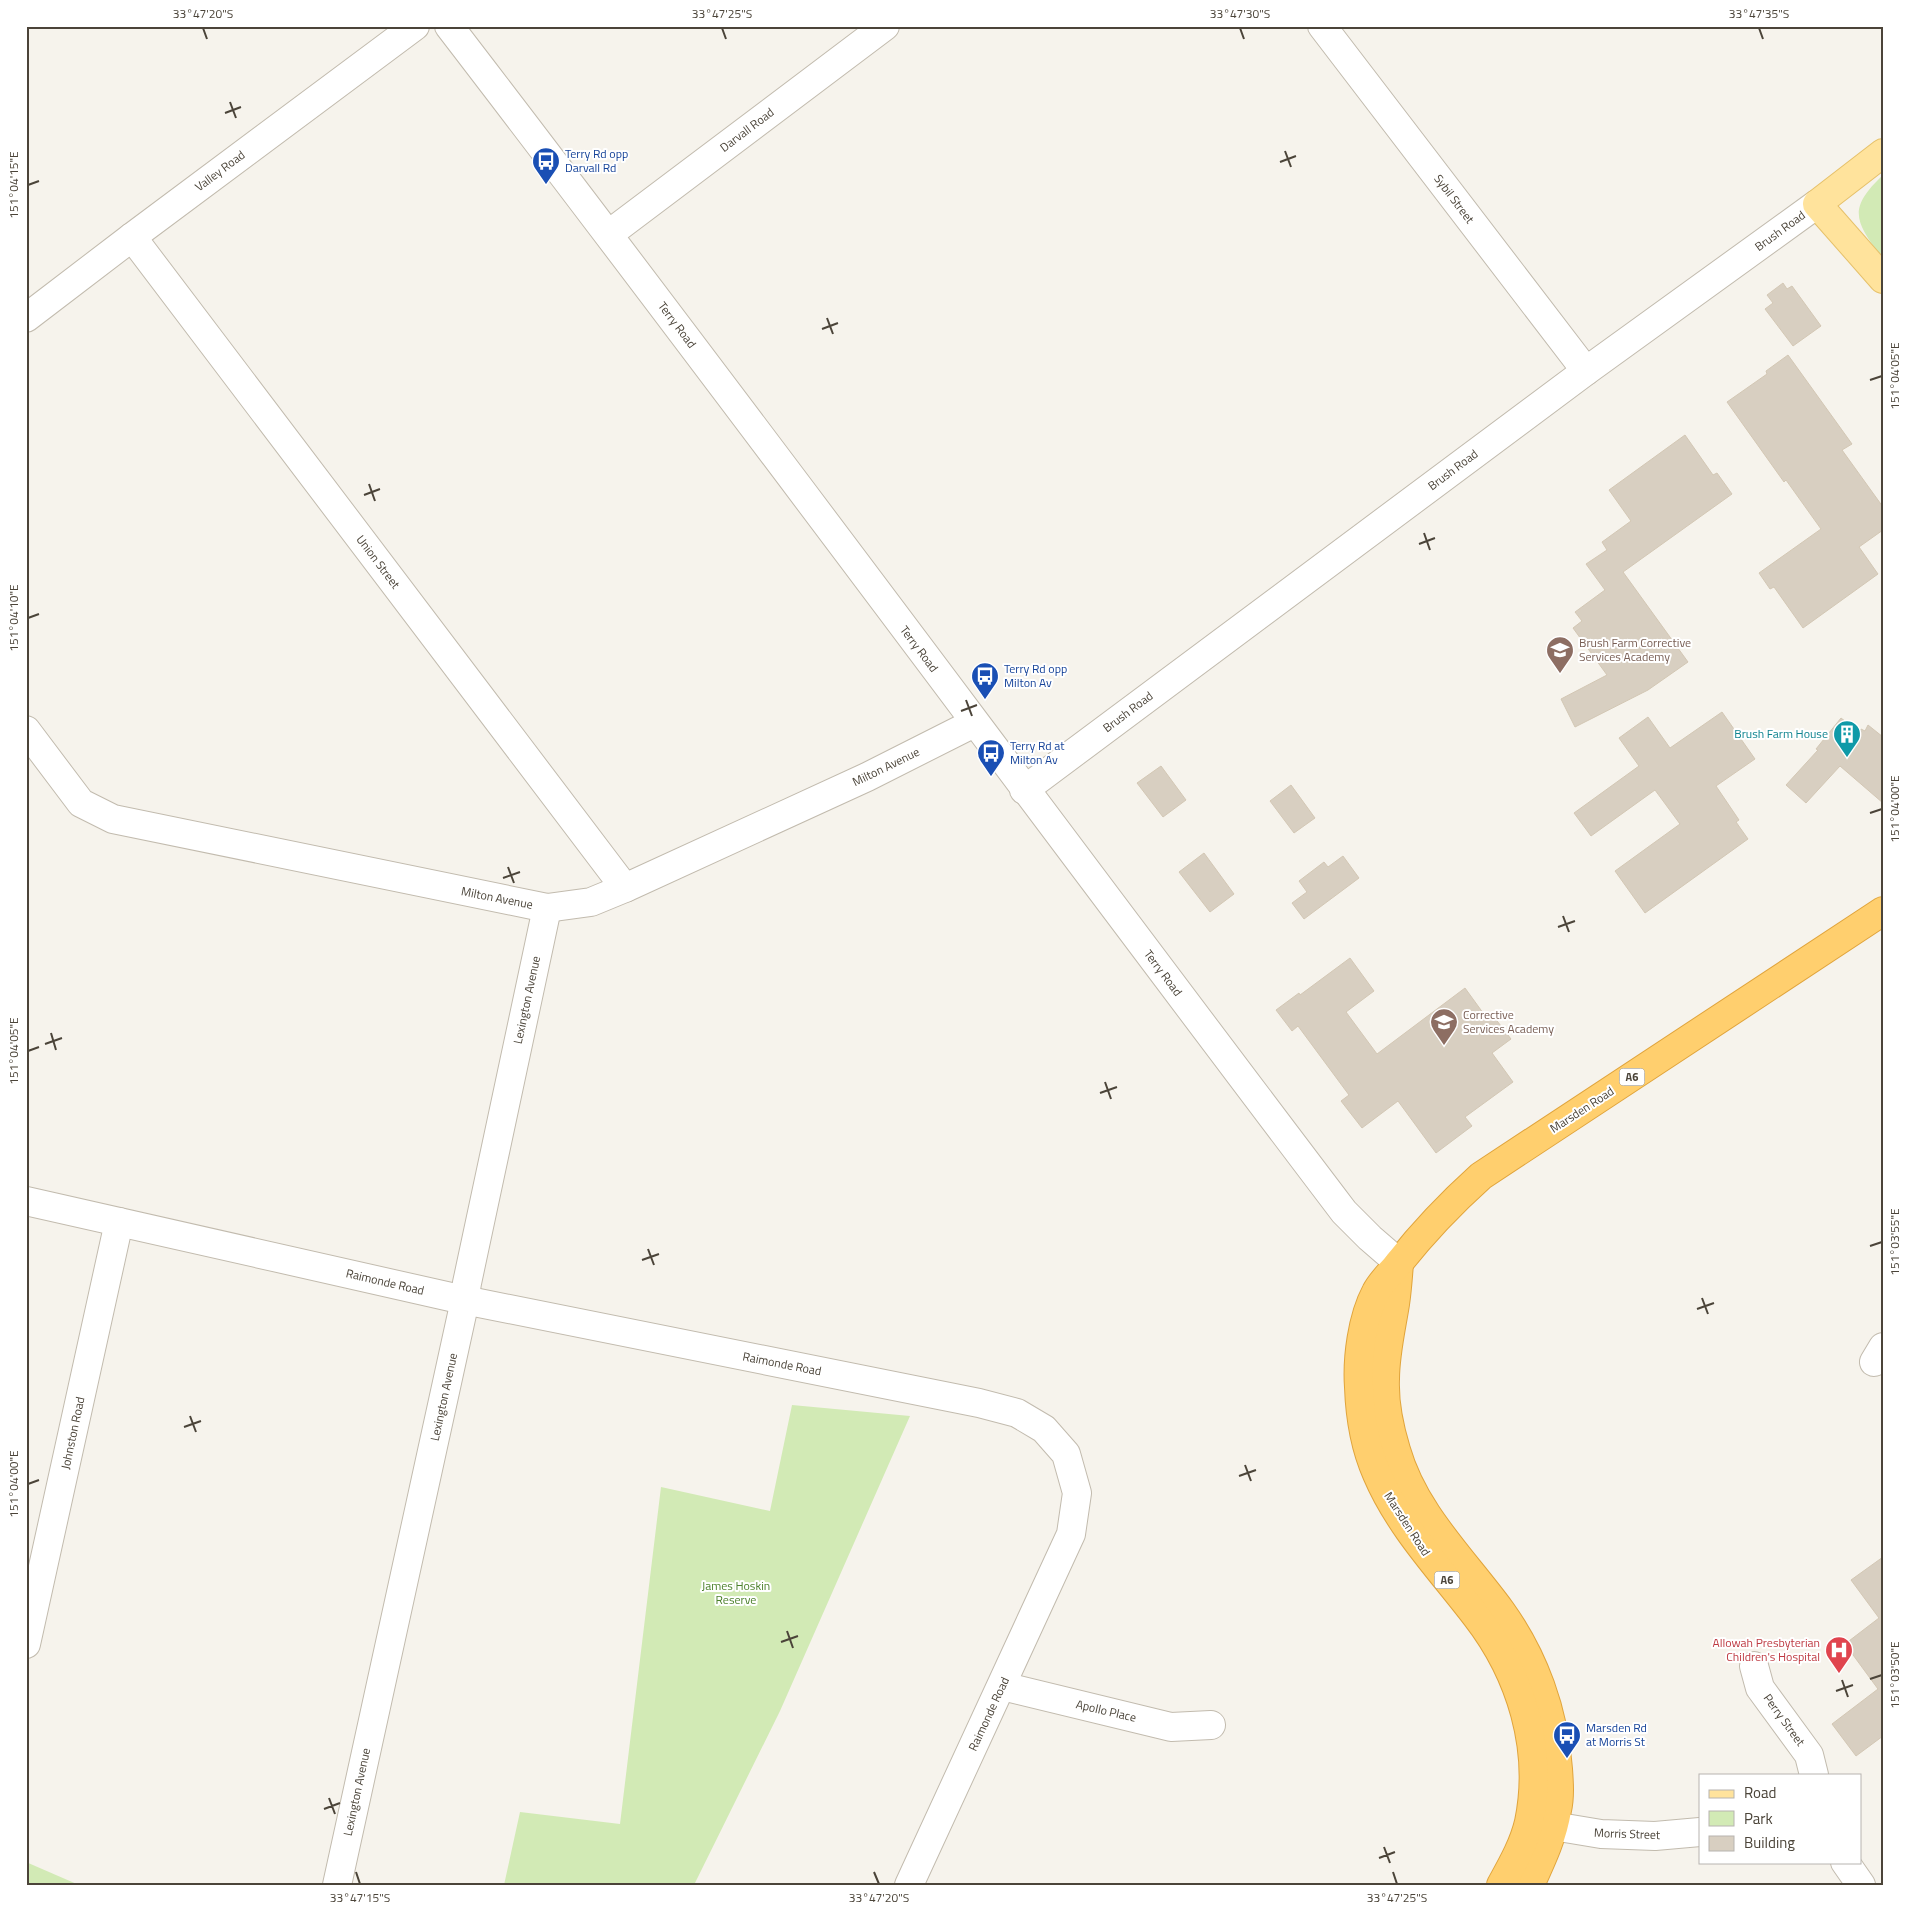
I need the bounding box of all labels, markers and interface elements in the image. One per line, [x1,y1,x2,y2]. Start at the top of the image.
text: 33°47'20"S [173,4,233,23]
text: 33°47'25"S [692,4,752,23]
text: 33°47'30"S [1210,4,1270,23]
text: 33°47'35"S [1729,4,1789,23]
street label: Darvall Road [716,103,778,156]
place label: Terry Rd opp Darvall Rd [565,144,628,177]
street label: Valley Road [191,145,249,196]
bus stop icon: Terry Rd opp Darvall Rd [531,146,561,185]
text: 151°04'15"E [4,151,23,219]
street label: Sybil Street [1430,170,1480,228]
street label: Brush Road [1750,206,1809,255]
street label: Terry Road [654,297,701,352]
text: 151°04'05"E [1885,342,1904,410]
street label: Brush Road [1424,444,1482,495]
street label: Union Street [352,531,405,593]
text: 151°04'10"E [4,584,23,652]
street label: Terry Road [896,621,943,676]
place label: Brush Farm Corrective Services Academy [1579,633,1691,666]
school or university icon: Brush Farm Corrective Services Academy [1545,635,1575,674]
place label: Terry Rd opp Milton Av [1004,659,1067,692]
bus stop icon: Terry Rd opp Milton Av [970,661,1000,700]
street label: Brush Road [1099,686,1157,737]
building icon: Brush Farm House [1832,719,1862,758]
place label: Brush Farm House [1734,724,1828,743]
place label: Terry Rd at Milton Av [1010,736,1065,769]
bus stop icon: Terry Rd at Milton Av [976,738,1006,777]
street label: Milton Avenue [849,742,923,791]
text: 151°04'00"E [1885,775,1904,843]
street label: Milton Avenue [460,881,535,914]
street label: Terry Road [1140,945,1187,1000]
street label: Lexington Avenue [508,954,545,1046]
place label: Corrective Services Academy [1463,1005,1554,1038]
school or university icon: Corrective Services Academy [1429,1007,1459,1046]
text: 151°04'05"E [4,1017,23,1085]
road number: A6 [1620,1068,1644,1086]
street label: Marsden Road [1546,1082,1618,1138]
text: 151°03'55"E [1885,1208,1904,1276]
street label: Raimonde Road [344,1263,426,1300]
street label: Raimonde Road [741,1347,823,1380]
street label: Lexington Avenue [425,1351,462,1443]
street label: Johnston Road [56,1395,89,1471]
text: 151°04'00"E [4,1450,23,1518]
street label: Marsden Road [1379,1488,1435,1560]
road number: A6 [1434,1572,1460,1588]
park label: James Hoskin Reserve [702,1576,770,1609]
place label: Allowah Presbyterian Children's Hospital [1713,1633,1820,1666]
hospital icon: Allowah Presbyterian Children's Hospital [1824,1635,1854,1674]
text: 151°03'50"E [1885,1641,1904,1709]
street label: Raimonde Road [963,1674,1014,1754]
street label: Perry Street [1759,1690,1810,1751]
street label: Apollo Place [1074,1694,1138,1727]
place label: Marsden Rd at Morris St [1586,1718,1647,1751]
bus stop icon: Marsden Rd at Morris St [1552,1720,1582,1759]
street label: Lexington Avenue [338,1746,375,1838]
legend [1699,1774,1862,1864]
text: Road [1744,1781,1776,1804]
text: Park [1744,1807,1773,1830]
street label: Morris Street [1593,1823,1661,1844]
text: Building [1744,1831,1795,1854]
text: 33°47'15"S [330,1888,390,1907]
text: 33°47'20"S [849,1888,909,1907]
text: 33°47'25"S [1367,1888,1427,1907]

